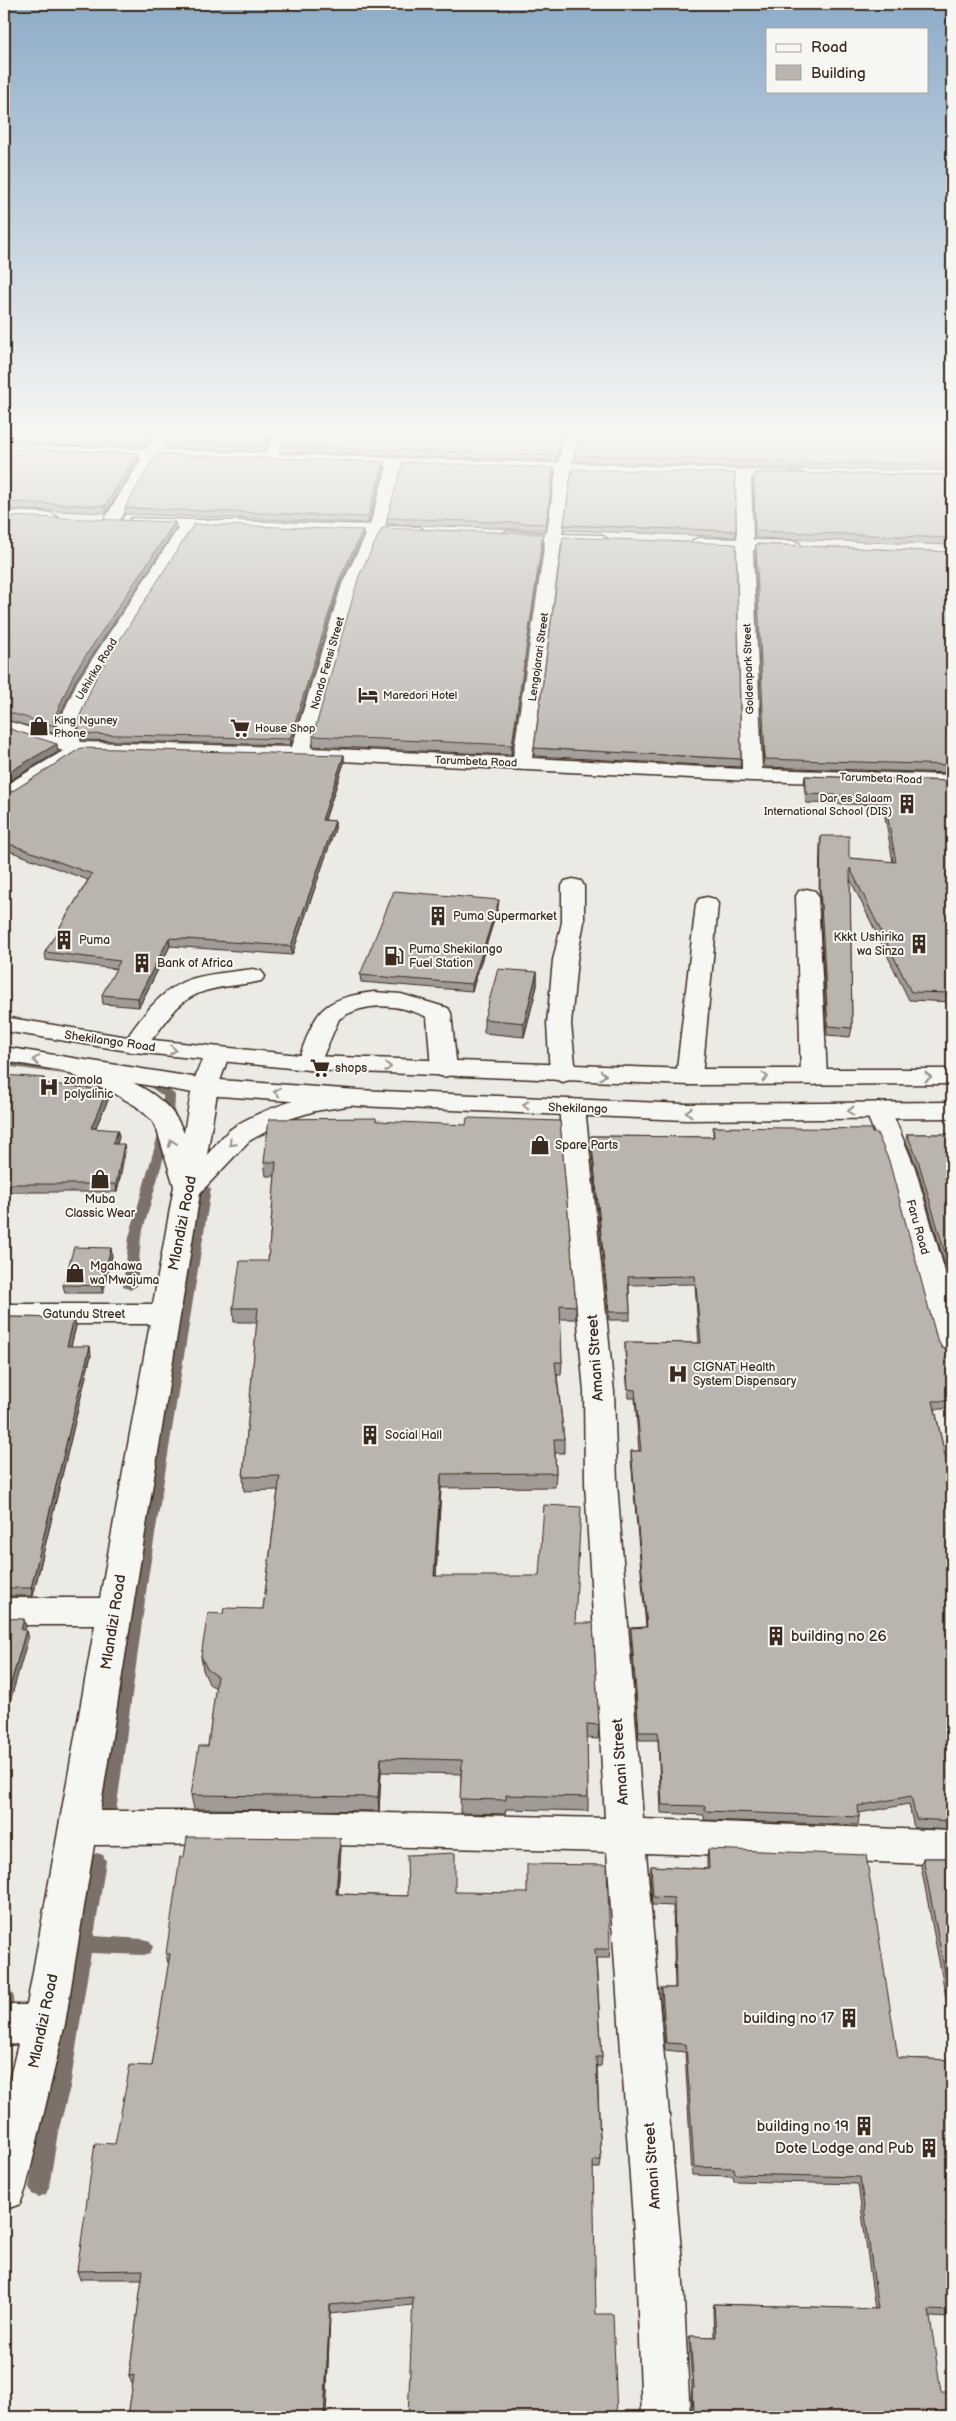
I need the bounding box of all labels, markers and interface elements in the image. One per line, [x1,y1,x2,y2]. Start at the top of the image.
legend [766,28,928,92]
text: Road [811,38,847,57]
text: Building [811,64,866,83]
street label: Lengojarari Street [526,611,551,702]
street label: Nondo Fensi Street [308,615,347,711]
street label: Goldenpark Street [740,623,757,715]
street label: Ushirika Road [73,636,120,702]
hotel icon: Maredori Hotel [357,684,379,706]
place label: Maredori Hotel [383,689,457,702]
place label: King Nguney Phone [54,714,118,740]
shop icon: King Nguney Phone [28,715,50,737]
supermarket icon: House Shop [229,717,251,739]
place label: House Shop [255,722,315,735]
street label: Tarumbeta Road [435,754,517,769]
street label: Tarumbeta Road [840,771,922,786]
place label: Dar es Salaam International School (DIS) [764,792,892,818]
building icon: Dar es Salaam International School (DIS) [896,793,918,815]
building icon: Puma Supermarket [427,905,449,927]
place label: Puma Supermarket [453,909,557,924]
building icon: Puma [53,929,75,951]
place label: Kkkt Ushirika wa Sinza [833,930,904,959]
place label: Puma [79,933,110,948]
building icon: Kkkt Ushirika wa Sinza [908,933,930,955]
place label: Puma Shekilango Fuel Station [409,942,503,971]
fuel station icon: Puma Shekilango Fuel Station [383,945,405,967]
building icon: Bank of Africa [131,952,153,974]
place label: Bank of Africa [157,956,233,971]
street label: Shekilango Road [63,1028,157,1055]
one-way arrow [169,1044,177,1055]
one-way arrow [32,1055,40,1065]
supermarket icon: shops [309,1057,331,1079]
place label: shops [335,1061,367,1076]
one-way arrow [384,1061,392,1072]
one-way arrow [600,1070,607,1080]
one-way arrow [762,1072,770,1082]
one-way arrow [924,1072,932,1082]
place label: zomola polyclinic [64,1073,113,1102]
hospital icon: zomola polyclinic [38,1076,60,1098]
one-way arrow [272,1087,280,1098]
one-way arrow [522,1100,530,1111]
street label: Shekilango [548,1100,608,1117]
one-way arrow [847,1106,854,1116]
one-way arrow [684,1107,692,1117]
shop icon: Spare Parts [529,1134,551,1156]
one-way arrow [229,1137,238,1146]
place label: Spare Parts [555,1138,618,1153]
one-way arrow [168,1139,178,1147]
shop icon: Muba Classic Wear [89,1168,111,1190]
street label: Mlandizi Road [164,1174,201,1272]
place label: Muba Classic Wear [65,1192,136,1221]
street label: Faru Road [902,1198,933,1257]
place label: Mgahawa wa Mwajuma [90,1259,160,1288]
shop icon: Mgahawa wa Mwajuma [64,1262,86,1284]
street label: Gatundu Street [43,1307,126,1322]
street label: Amani Street [583,1314,608,1402]
place label: CIGNAT Health System Dispensary [693,1360,797,1389]
hospital icon: CIGNAT Health System Dispensary [667,1363,689,1385]
building icon: Social Hall [359,1424,381,1446]
place label: Social Hall [385,1428,442,1443]
street label: Mlandizi Road [97,1573,130,1671]
building icon: building no 26 [765,1625,787,1647]
place label: building no 26 [791,1627,887,1646]
street label: Amani Street [608,1718,633,1806]
street label: Mlandizi Road [24,1972,63,2070]
building icon: building no 17 [838,2007,860,2029]
place label: building no 17 [743,2009,835,2028]
building icon: building no 19 [853,2115,875,2137]
place label: building no 19 [757,2117,849,2136]
street label: Amani Street [640,2122,665,2210]
building icon: Dote Lodge and Pub [918,2137,940,2159]
place label: Dote Lodge and Pub [775,2139,915,2158]

